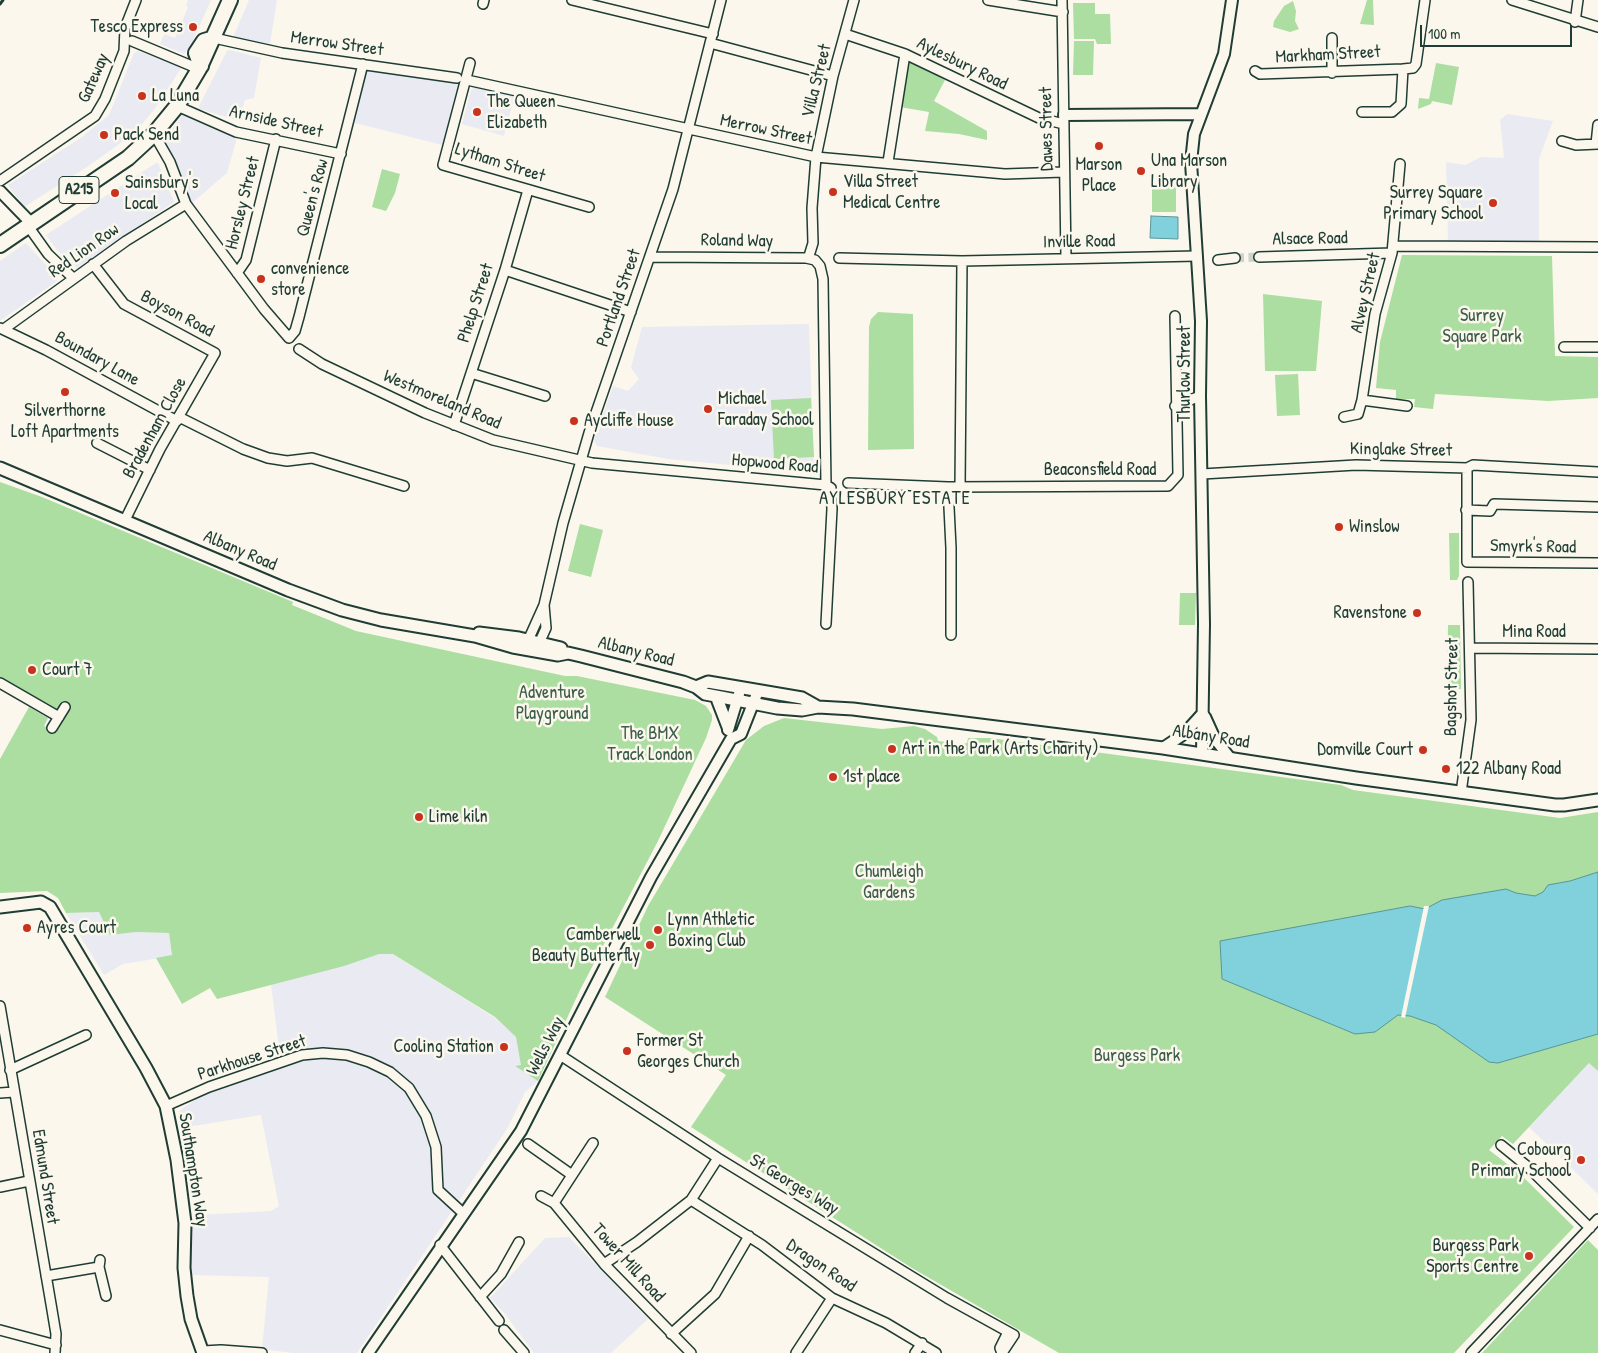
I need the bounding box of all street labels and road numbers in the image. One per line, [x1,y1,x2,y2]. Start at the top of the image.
street label: Merrow Street [289,27,385,61]
street label: Aylesbury Road [913,33,1011,95]
street label: Markham Street [1275,41,1381,69]
street label: Villa Street [797,42,837,120]
street label: Gateway [74,50,114,106]
street label: Dawes Street [1035,87,1059,171]
street label: Arnside Street [227,101,325,143]
street label: Merrow Street [718,110,814,150]
street label: Lytham Street [452,138,548,188]
street label: Horsley Street [221,154,265,252]
street label: Queen's Row [292,157,334,239]
road number: A215 [59,176,99,204]
street label: Red Lion Row [45,219,123,283]
street label: Alsace Road [1272,228,1348,250]
street label: Roland Way [701,230,773,252]
street label: Inville Road [1043,231,1115,253]
street label: Portland Street [592,246,646,350]
street label: Alvey Street [1346,251,1386,335]
street label: Phelp Street [453,261,499,345]
street label: Boyson Road [137,286,217,342]
street label: Thurlow Street [1174,326,1196,422]
street label: Boundary Lane [51,327,143,391]
street label: Westmoreland Road [380,366,504,434]
street label: Bradenham Close [118,374,192,482]
street label: Kinglake Street [1350,438,1452,462]
street label: Hopwood Road [731,449,819,479]
street label: Beaconsfield Road [1044,459,1156,481]
street label: Albany Road [200,526,280,576]
street label: Smyrk's Road [1490,535,1576,559]
street label: Mina Road [1502,621,1566,643]
street label: Albany Road [596,632,676,672]
street label: Bagshot Street [1440,638,1464,736]
street label: Albany Road [1171,720,1251,754]
street label: Wells Way [522,1013,570,1079]
street label: Parkhouse Street [195,1030,309,1086]
street label: Southampton Way [173,1112,213,1228]
street label: Edmund Street [27,1128,63,1226]
street label: St Georges Way [745,1150,843,1220]
street label: Tower Mill Road [587,1219,669,1307]
street label: Dragon Road [782,1235,860,1297]

